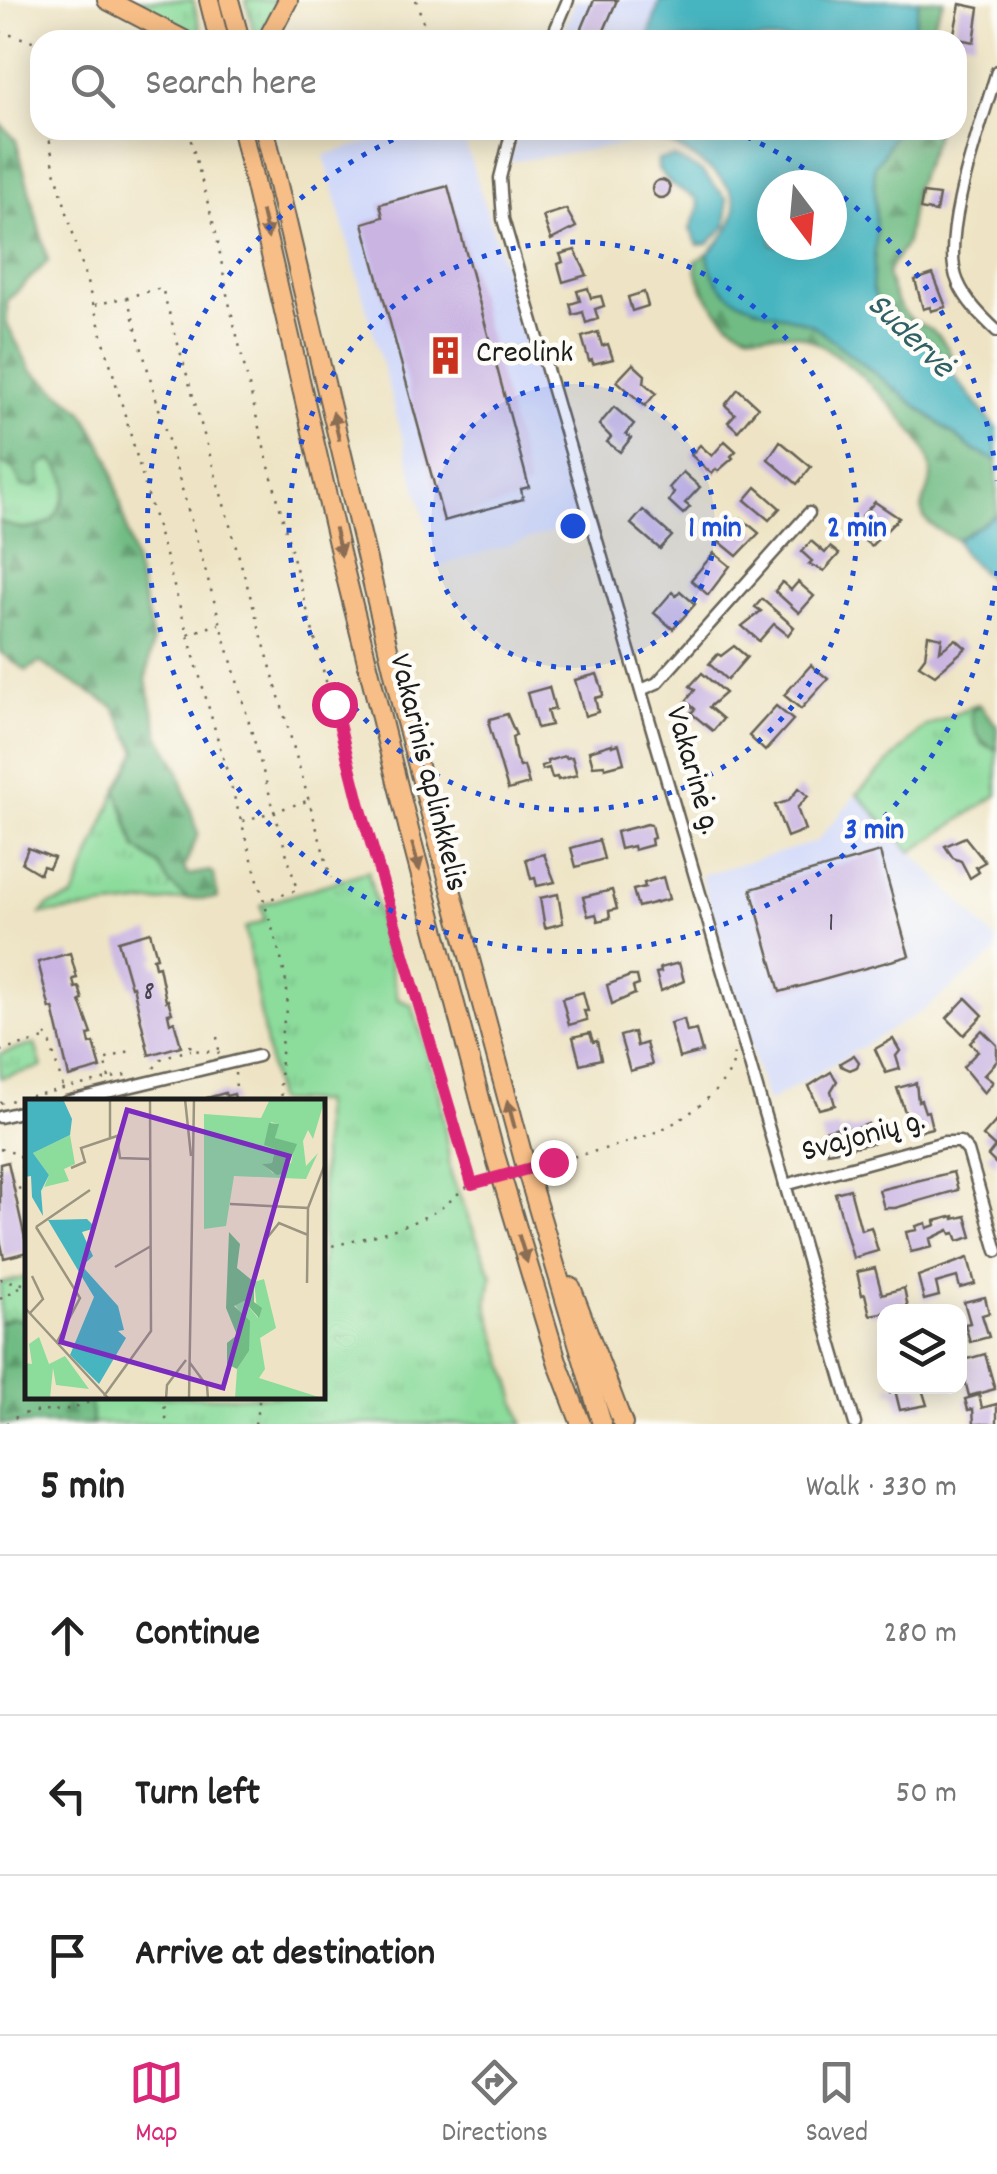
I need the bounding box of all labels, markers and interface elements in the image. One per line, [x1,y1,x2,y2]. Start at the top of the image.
search box [30,30,967,140]
icon: search [65,58,120,113]
text: Search here [145,58,317,113]
north arrow [757,170,847,260]
one-way arrow [258,210,273,241]
water label: Sudervė [854,283,966,393]
place label: Creolink [476,332,573,378]
building icon: Creolink [425,334,467,376]
one-way arrow [327,410,343,441]
centre of rings [555,508,591,544]
text: 1 min [688,509,742,552]
text: 2 min [827,509,887,552]
one-way arrow [331,527,346,558]
street label: Vakarinis aplinkkelis [374,650,478,896]
route start [312,682,358,728]
street label: Vakarinė g. [651,701,731,841]
text: 3 min [844,811,904,854]
one-way arrow [409,842,425,873]
house number: 1 [828,905,834,945]
house number: 8 [143,974,155,1014]
one-way arrow [503,1098,519,1129]
inset map [25,1099,325,1399]
street label: Svajonių g. [797,1099,931,1177]
route end [531,1140,577,1186]
one-way arrow [517,1234,532,1264]
map controls [877,1304,967,1394]
button: layers [877,1304,967,1394]
text: 5 min [40,1459,125,1519]
text: Walk · 330 m [806,1466,957,1512]
icon: ahead [40,1608,95,1663]
text: Continue [135,1608,260,1663]
text: 280 m [883,1612,957,1658]
icon: left [40,1768,95,1823]
text: Turn left [135,1768,260,1823]
text: 50 m [895,1772,957,1818]
icon: arrive [40,1928,95,1983]
text: Arrive at destination [135,1928,435,1983]
tab: Map [129,2055,184,2155]
tab: Directions [442,2055,548,2155]
tab: Saved [806,2055,868,2155]

